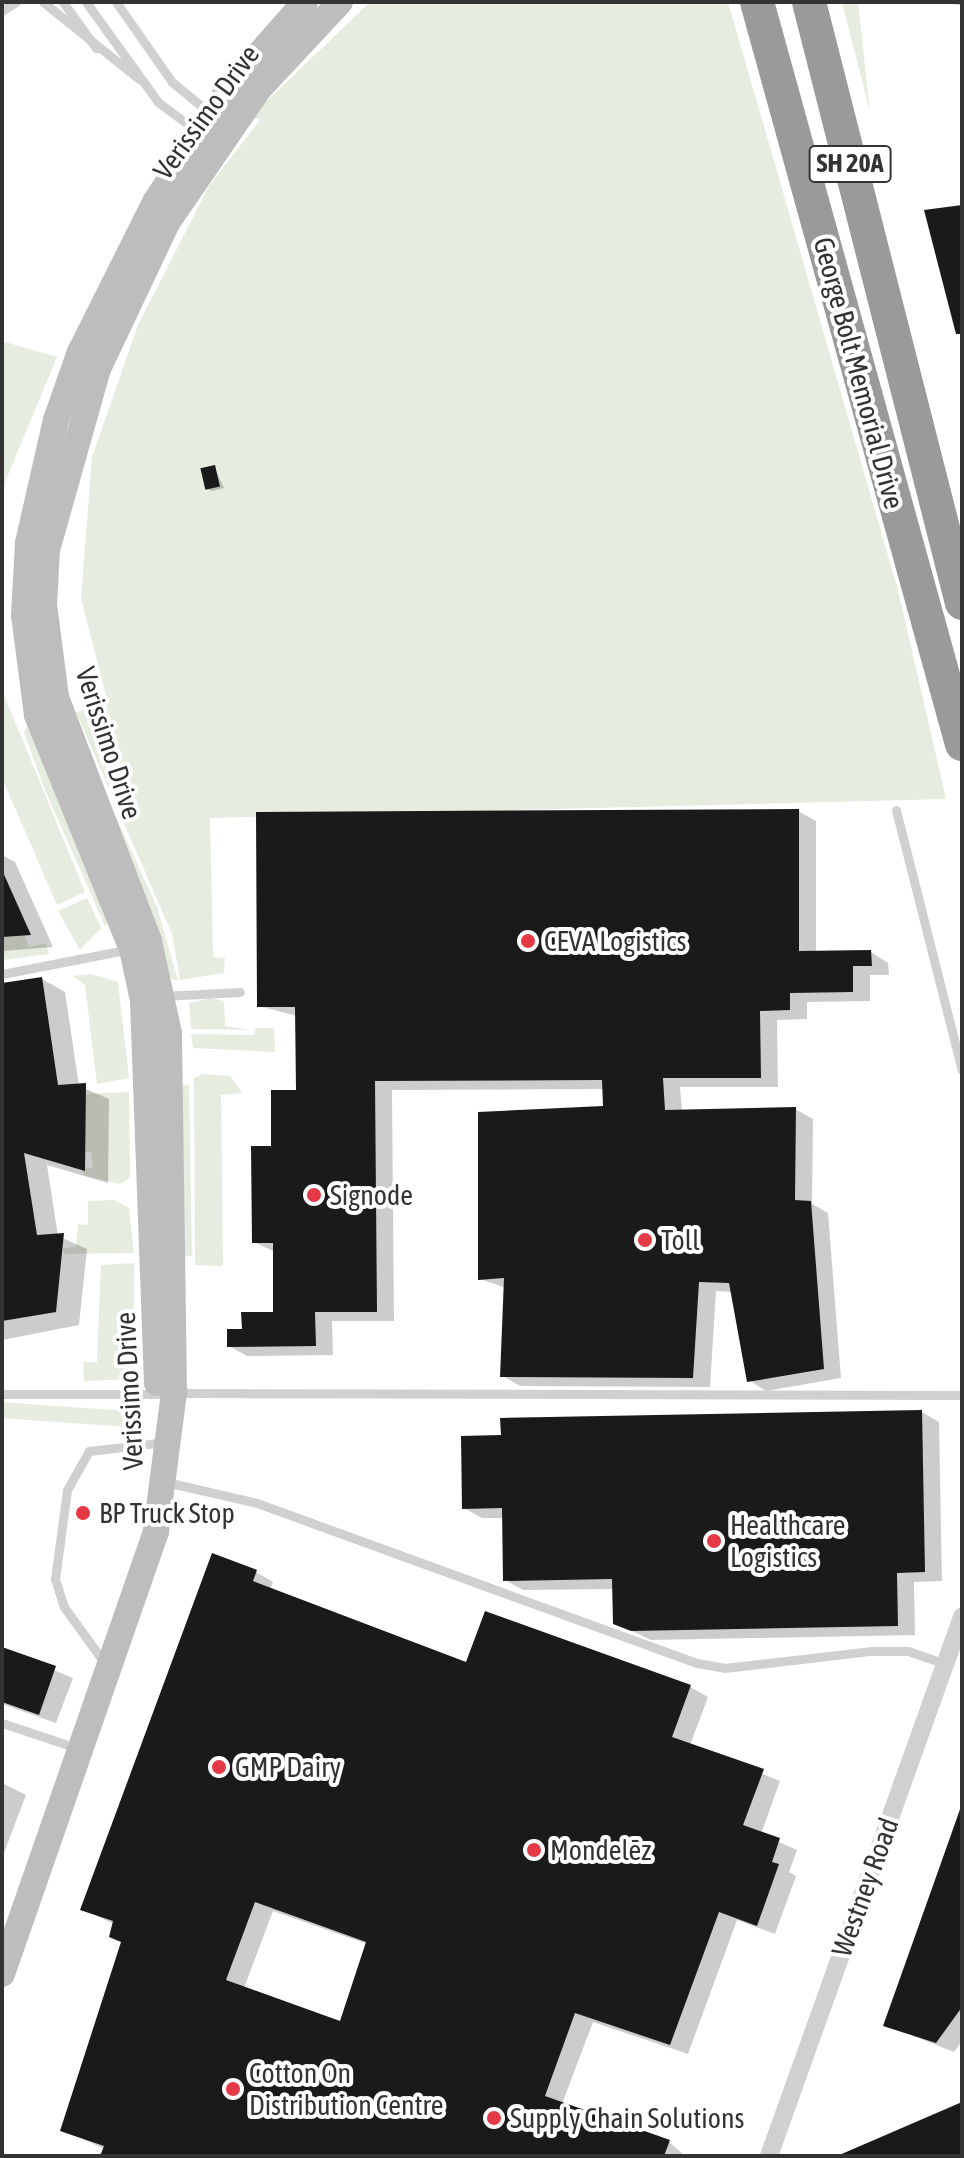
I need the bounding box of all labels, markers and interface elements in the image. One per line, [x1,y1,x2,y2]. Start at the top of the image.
street label: Verissimo Drive [146,38,266,186]
road number: SH 20A [808,142,892,186]
street label: George Bolt Memorial Drive [807,233,911,513]
street label: Verissimo Drive [69,663,149,823]
place label: CEVA Logistics [544,924,686,958]
marker: CEVA Logistics [519,932,537,950]
place label: Signode [330,1178,413,1212]
marker: Signode [305,1186,323,1204]
place label: Toll [661,1223,700,1257]
marker: Toll [636,1231,654,1249]
street label: Verissimo Drive [108,1311,150,1471]
place label: BP Truck Stop [99,1496,235,1530]
marker: BP Truck Stop [74,1504,92,1522]
place label: Healthcare Logistics [730,1508,845,1574]
marker: Healthcare Logistics [705,1532,723,1550]
place label: GMP Dairy [235,1750,341,1784]
marker: GMP Dairy [210,1758,228,1776]
street label: Westney Road [824,1813,906,1961]
place label: Mondelēz [550,1833,651,1867]
marker: Mondelēz [525,1841,543,1859]
place label: Cotton On Distribution Centre [249,2056,444,2122]
marker: Cotton On Distribution Centre [224,2080,242,2098]
place label: Supply Chain Solutions [510,2101,744,2135]
marker: Supply Chain Solutions [485,2109,503,2127]

